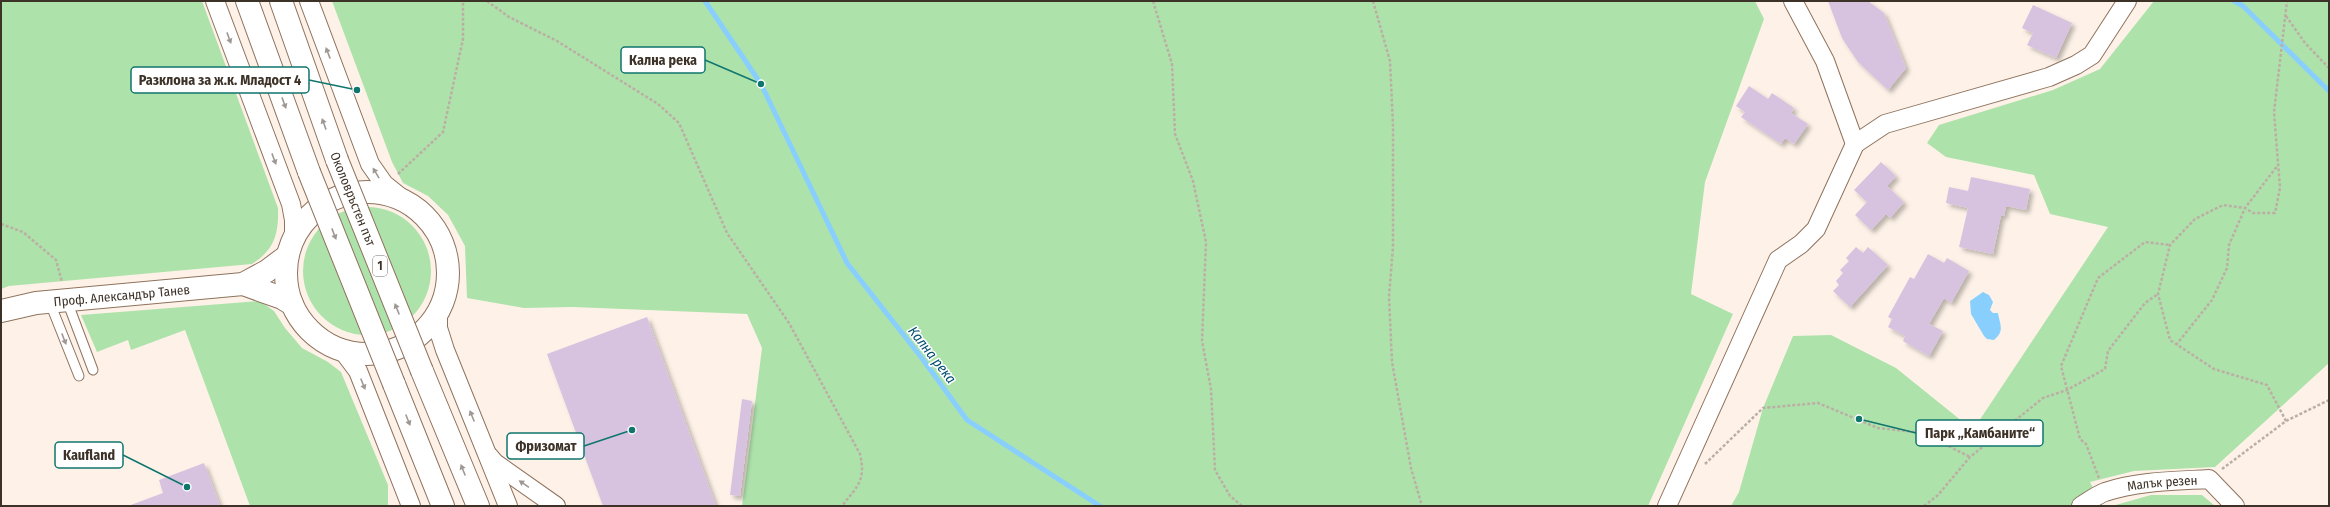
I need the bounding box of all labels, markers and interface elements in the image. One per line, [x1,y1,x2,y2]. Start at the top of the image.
one-way arrow [226,32,232,44]
one-way arrow [324,46,330,58]
callout: Кална река [621,47,705,73]
text: Кална река [629,52,697,69]
callout: Разклона за ж.к. Младост 4 [131,67,309,93]
text: Разклона за ж.к. Младост 4 [139,72,301,89]
one-way arrow [282,98,288,110]
one-way arrow [321,117,327,129]
street label: Околовръстен път [327,150,379,249]
one-way arrow [272,154,278,166]
one-way arrow [372,167,379,179]
one-way arrow [331,229,337,241]
road number: 1 [373,256,387,276]
street label: Проф. Александър Танев [53,281,191,309]
one-way arrow [393,303,399,315]
water label: Кална река [904,323,960,387]
one-way arrow [62,333,68,345]
one-way arrow [360,379,366,391]
one-way arrow [468,409,474,421]
one-way arrow [406,414,412,426]
callout: Парк „Камбаните“ [1916,420,2043,446]
text: Парк „Камбаните“ [1925,425,2035,442]
callout: Фризомат [507,433,584,459]
text: Фризомат [516,438,577,455]
callout: Kaufland [55,442,123,468]
text: Kaufland [63,447,115,464]
one-way arrow [460,464,466,475]
street label: Малък резен [2126,472,2198,494]
one-way arrow [518,480,530,487]

